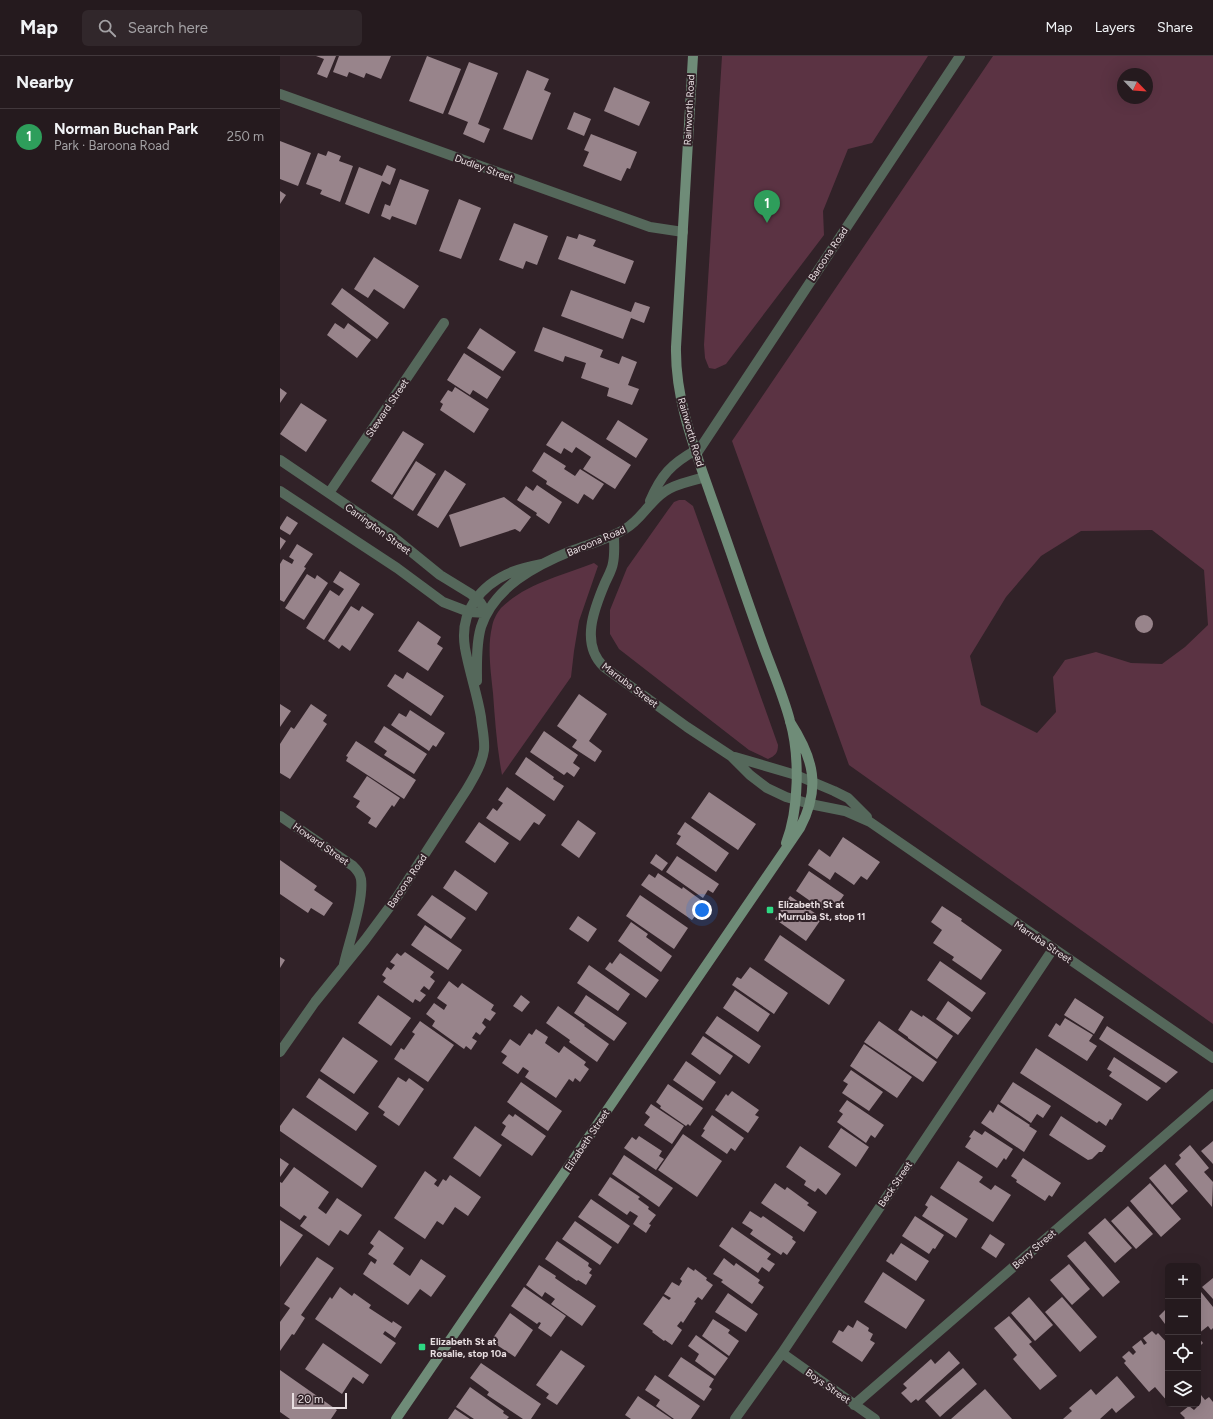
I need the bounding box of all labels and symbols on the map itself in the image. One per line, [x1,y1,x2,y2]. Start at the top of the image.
north arrow [1117,68,1153,104]
street label: Rainworth Road [681,74,697,146]
street label: Dudley Street [453,151,515,185]
pin: 1 [754,190,780,223]
street label: Baroona Road [805,224,851,283]
street label: Steward Street [363,376,411,440]
street label: Rainworth Road [675,396,707,468]
street label: Carrington Street [342,501,414,557]
street label: Baroona Road [565,523,627,559]
street label: Marruba Street [599,660,661,711]
street label: Howard Street [290,820,352,868]
street label: Baroona Road [384,851,430,910]
place label: Elizabeth St at Murruba St, stop 11 [778,898,865,923]
your location [692,900,712,920]
marker: Elizabeth St at Murruba St, stop 11 [765,905,775,915]
street label: Marruba Street [1011,918,1075,966]
street label: Elizabeth Street [562,1107,613,1173]
street label: Beck Street [875,1159,915,1209]
street label: Berry Street [1009,1226,1059,1272]
place label: Elizabeth St at Rosalie, stop 10a [430,1335,507,1360]
marker: Elizabeth St at Rosalie, stop 10a [417,1342,427,1352]
street label: Boys Street [803,1366,853,1406]
scale bar [292,1391,347,1410]

